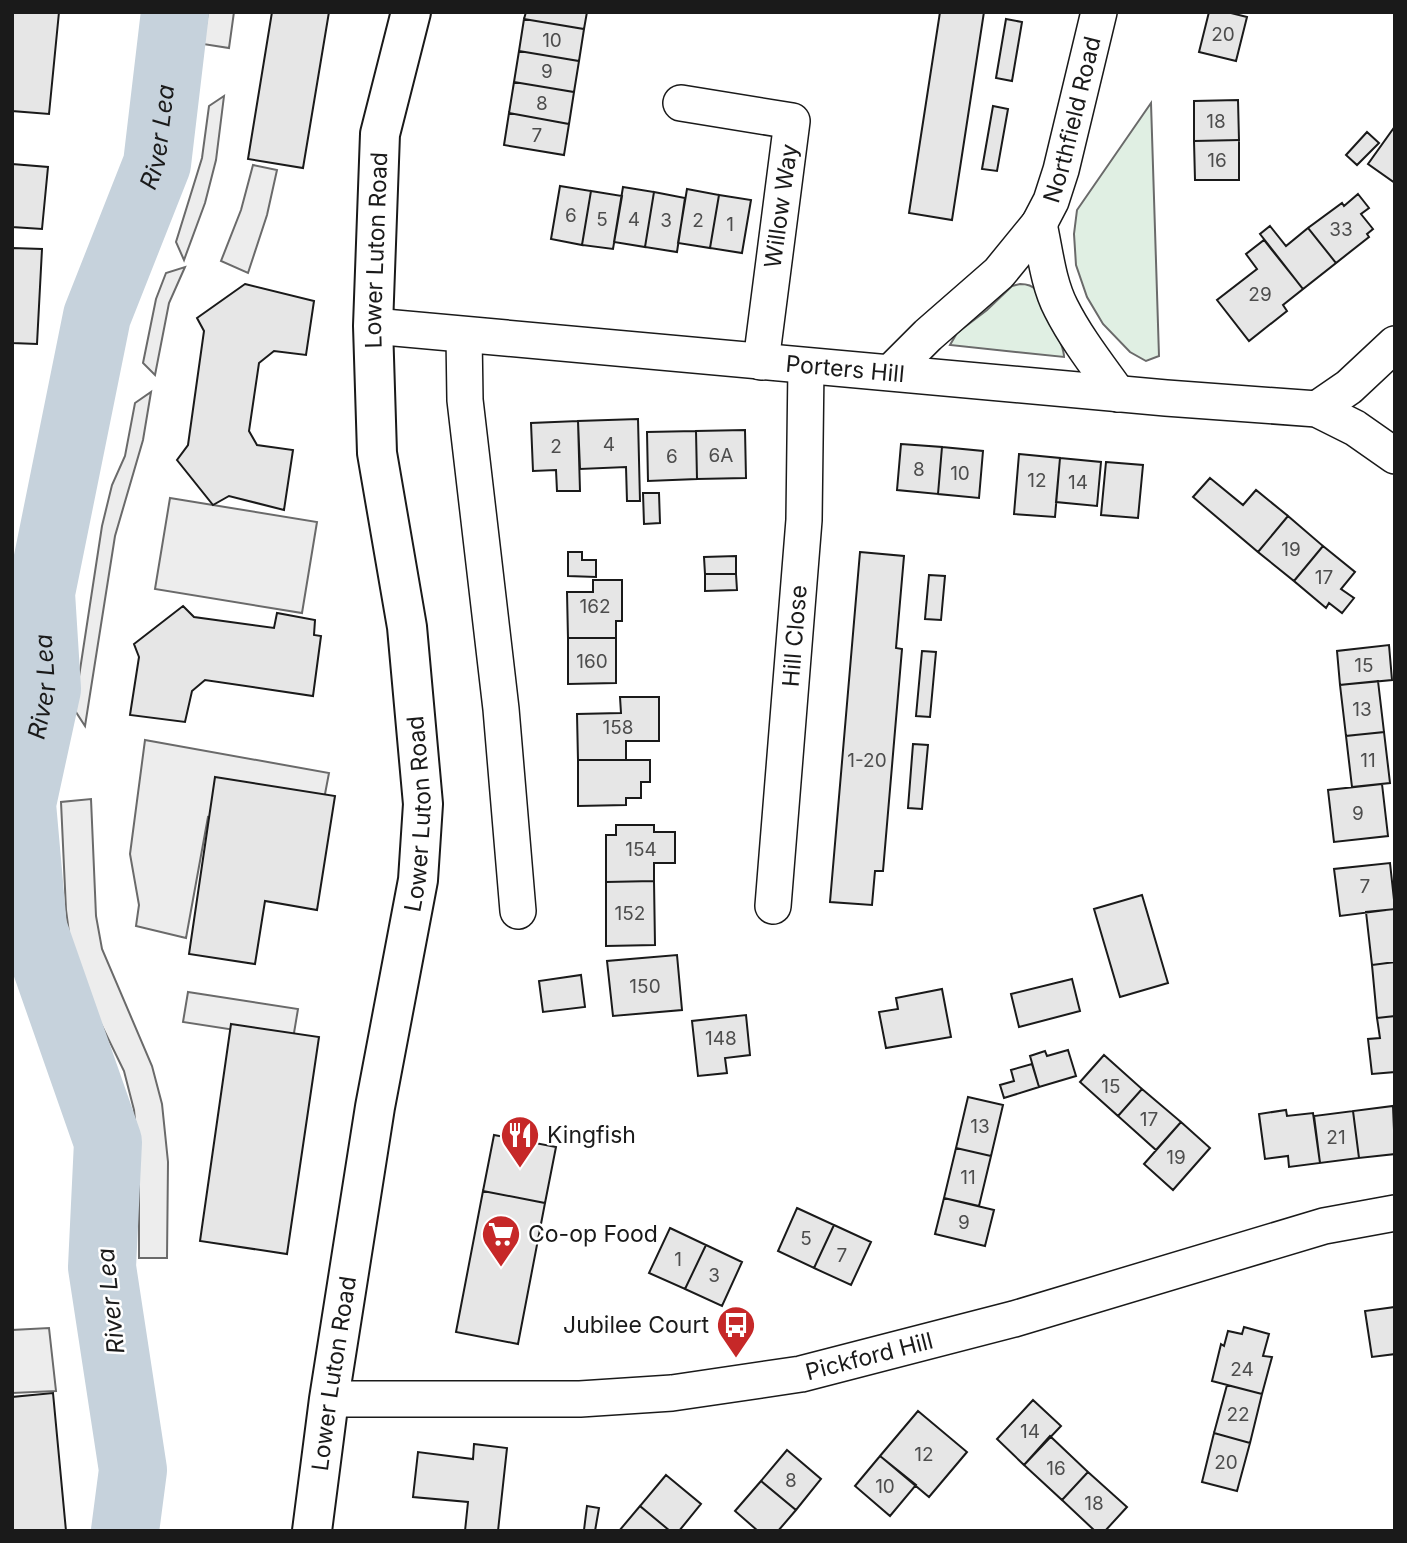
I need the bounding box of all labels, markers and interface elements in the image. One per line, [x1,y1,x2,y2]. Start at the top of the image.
house number: 20 [1211,23,1235,46]
house number: 10 [542,29,562,52]
street label: Northfield Road [1037,34,1107,206]
house number: 9 [541,60,553,83]
water label: River Lea [133,83,180,194]
house number: 8 [536,92,548,115]
house number: 18 [1206,110,1226,133]
house number: 7 [532,124,542,147]
street label: Willow Way [758,142,804,270]
house number: 16 [1207,149,1227,172]
street label: Lower Luton Road [359,152,393,349]
house number: 6 [565,204,577,227]
house number: 5 [596,208,608,231]
house number: 4 [628,208,640,231]
house number: 3 [660,209,672,232]
house number: 2 [692,209,704,232]
house number: 1 [726,213,734,236]
house number: 33 [1329,218,1353,241]
house number: 29 [1248,283,1272,306]
street label: Porters Hill [784,350,906,388]
house number: 4 [603,433,615,456]
house number: 2 [550,435,562,458]
house number: 6A [709,444,733,467]
house number: 6 [666,445,678,468]
house number: 8 [913,458,925,481]
house number: 10 [950,462,970,485]
house number: 12 [1027,469,1047,492]
house number: 14 [1068,471,1088,494]
house number: 19 [1281,538,1301,561]
house number: 17 [1315,566,1333,589]
street label: Hill Close [777,584,813,688]
house number: 162 [579,595,611,618]
water label: River Lea [22,633,61,742]
house number: 160 [576,650,608,673]
house number: 15 [1354,654,1374,677]
house number: 13 [1352,698,1372,721]
street label: Lower Luton Road [398,715,437,914]
house number: 158 [602,716,634,739]
house number: 1-20 [847,749,887,772]
house number: 11 [1360,749,1376,772]
house number: 9 [1352,802,1364,825]
house number: 154 [625,838,657,861]
house number: 7 [1360,875,1370,898]
house number: 152 [615,902,645,925]
house number: 150 [629,975,661,998]
house number: 148 [705,1027,737,1050]
house number: 15 [1101,1075,1121,1098]
house number: 17 [1140,1108,1158,1131]
restaurant icon: Kingfish [499,1114,541,1169]
house number: 13 [970,1115,990,1138]
place label: Kingfish [547,1121,636,1149]
house number: 21 [1326,1126,1346,1149]
house number: 19 [1166,1146,1186,1169]
house number: 11 [960,1166,976,1189]
house number: 9 [958,1211,970,1234]
supermarket icon: Co-op Food [480,1213,522,1268]
place label: Co-op Food [528,1220,658,1248]
house number: 5 [800,1227,812,1250]
house number: 7 [837,1244,847,1267]
water label: River Lea [91,1247,130,1355]
house number: 1 [674,1248,682,1271]
house number: 3 [708,1264,720,1287]
street label: Lower Luton Road [306,1274,362,1473]
bus stop icon: Jubilee Court [715,1304,757,1359]
place label: Jubilee Court [563,1311,709,1339]
street label: Pickford Hill [803,1327,936,1386]
house number: 24 [1230,1358,1254,1381]
house number: 22 [1226,1403,1250,1426]
house number: 14 [1020,1420,1040,1443]
house number: 12 [914,1443,934,1466]
house number: 20 [1214,1451,1238,1474]
house number: 16 [1046,1457,1066,1480]
house number: 8 [785,1469,797,1492]
house number: 10 [875,1475,895,1498]
house number: 18 [1084,1492,1104,1515]

